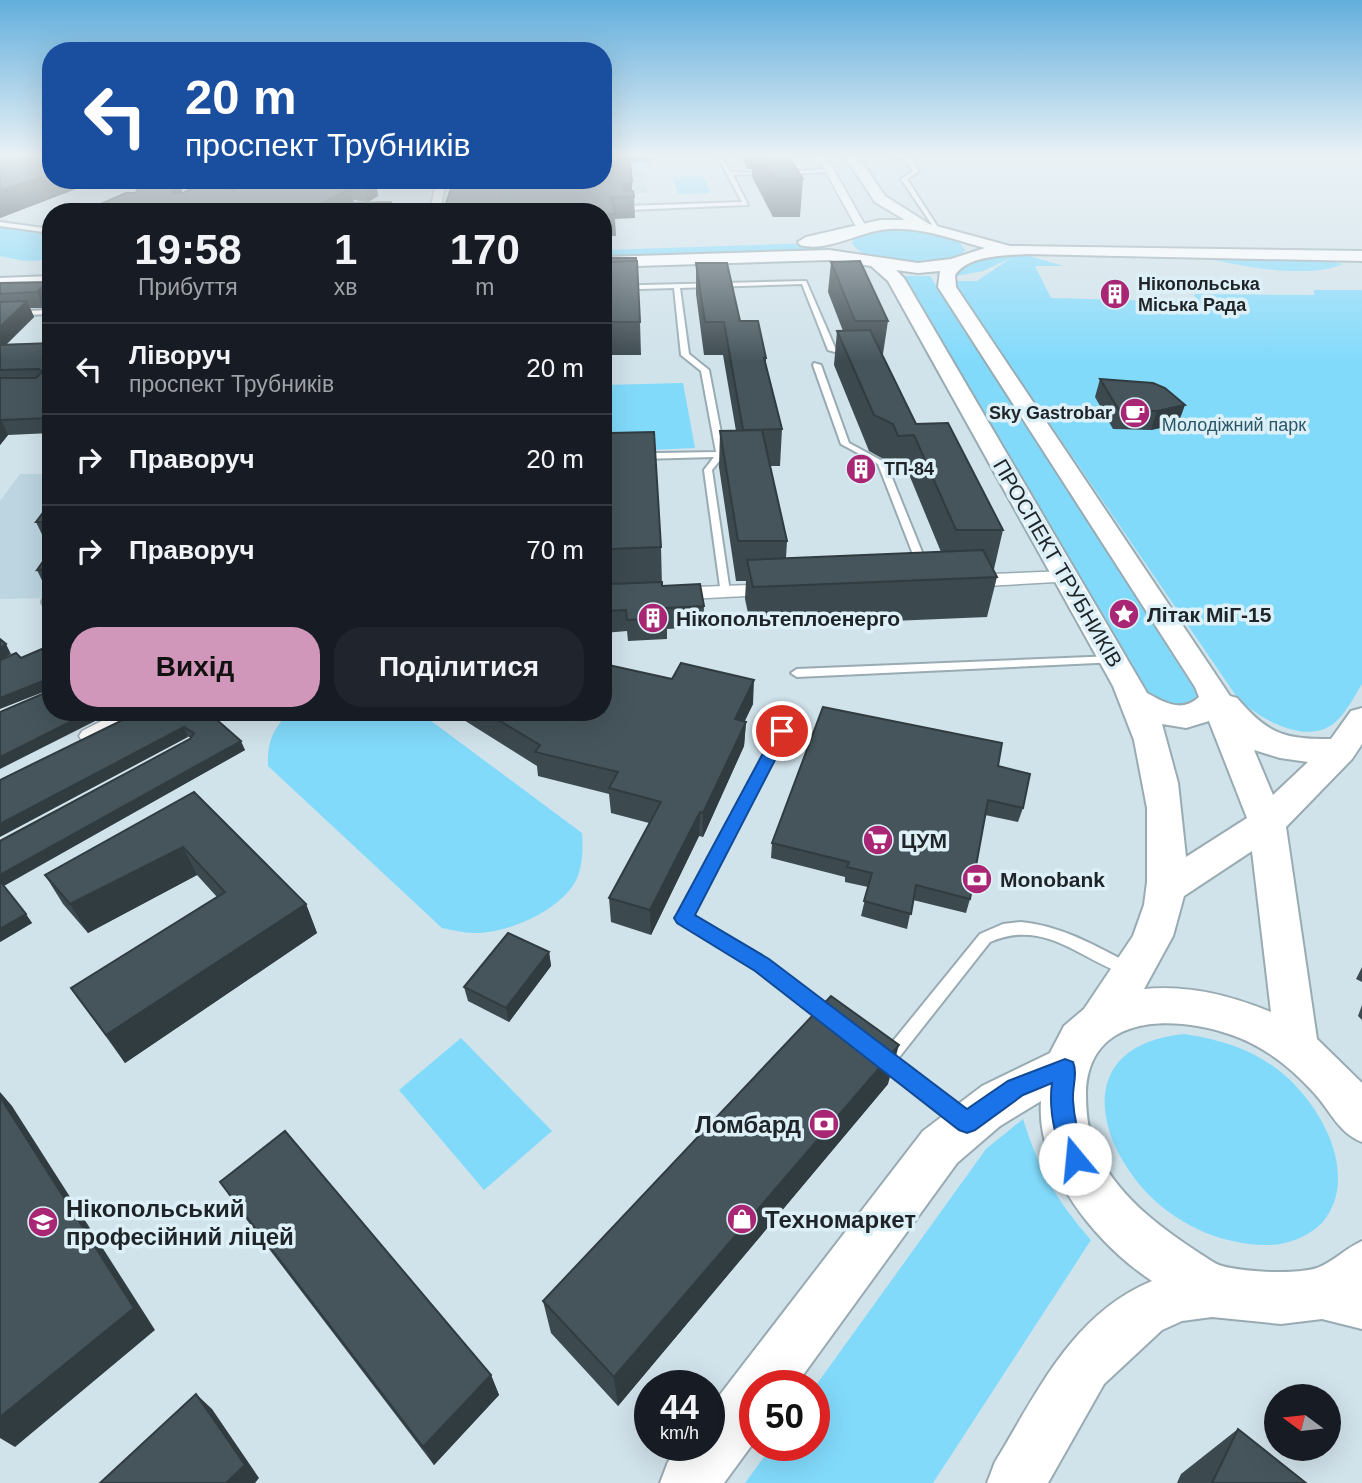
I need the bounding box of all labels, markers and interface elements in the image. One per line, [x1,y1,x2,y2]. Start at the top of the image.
icon: left [70,70,161,161]
text: 20 m [185,70,297,124]
text: проспект Трубників [185,127,470,163]
text: 19:58 [134,226,242,273]
text: 1 [334,226,357,273]
text: 170 [450,226,520,273]
text: Прибуття [138,274,238,300]
text: хв [334,274,358,300]
text: m [475,274,494,300]
place label: Нiкопольська Міська Рада [1138,274,1261,315]
building icon: Нiкопольська Міська Рада [1098,277,1132,311]
text: Ліворуч [129,340,231,370]
icon: left [70,350,108,388]
text: 20 m [526,353,584,383]
text: проспект Трубників [129,371,334,397]
cafe icon: Sky Gastrobar [1118,396,1152,430]
place label: Sky Gastrobar [989,403,1112,423]
park label: Молодіжний парк [1162,415,1306,435]
icon: right [70,441,108,479]
text: Праворуч [129,444,255,474]
text: 20 m [526,444,584,474]
building icon: ТП-84 [844,452,878,486]
street label: ПРОСПЕКТ ТРУБНИКІВ [989,455,1127,671]
place label: ТП-84 [884,459,934,479]
icon: right [70,532,108,570]
text: Праворуч [129,535,255,565]
text: 70 m [526,535,584,565]
place icon: Літак МіГ-15 [1107,597,1141,631]
building icon: Нікопольтеплоенерго [636,601,670,635]
place label: Літак МіГ-15 [1147,603,1272,626]
place label: Нікопольтеплоенерго [676,607,900,630]
button: Вихід [70,627,320,707]
button: Поділитися [334,627,584,707]
pin [752,701,812,761]
icon: arrive [763,712,801,750]
supermarket icon: ЦУМ [861,823,895,857]
place label: ЦУМ [901,829,947,852]
bank icon: Monobank [960,862,994,896]
place label: Monobank [1000,868,1105,891]
bank icon: Ломбард [807,1107,841,1141]
place label: Ломбард [695,1111,801,1138]
position arrow [1038,1122,1112,1196]
place label: Нікопольський професійний ліцей [66,1195,294,1250]
shop icon: Техномаркет [725,1202,759,1236]
school or university icon: Нікопольський професійний ліцей [26,1205,60,1239]
place label: Техномаркет [765,1206,916,1233]
speed limit sign: 50 [739,1370,830,1461]
north arrow [1264,1384,1340,1461]
map controls [1264,1384,1341,1461]
text: 44 [660,1387,699,1426]
text: km/h [660,1423,699,1443]

